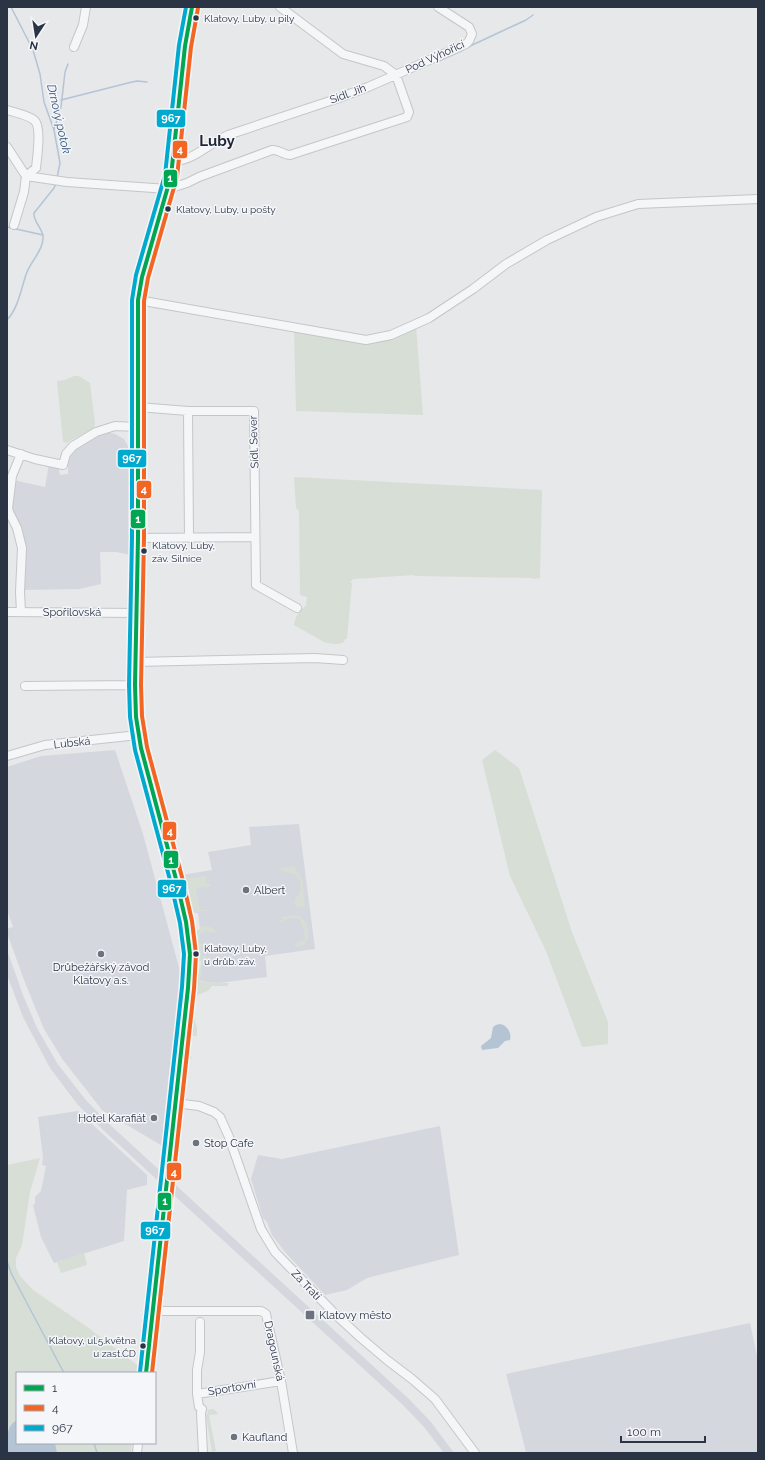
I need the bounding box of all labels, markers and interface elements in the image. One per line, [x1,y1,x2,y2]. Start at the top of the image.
marker: Klatovy, Luby, u pily [191,13,201,23]
place label: Klatovy, Luby, u pily [204,13,295,24]
north arrow [16,16,56,56]
street label: Pod Výhořicí [403,37,467,76]
text: N [29,38,39,53]
street label: Sídl. Jih [328,81,368,107]
water label: Drnový potok [44,83,74,156]
line badge: 967 [156,109,186,128]
text: 967 [161,112,181,125]
district label: Luby [199,132,236,150]
line badge: 4 [172,140,188,159]
text: 4 [177,143,183,156]
line badge: 1 [163,169,178,188]
text: 1 [167,172,173,185]
marker: Klatovy, Luby, u pošty [163,204,173,214]
place label: Klatovy, Luby, u pošty [176,204,276,215]
street label: Sídl. Sever [247,415,261,469]
line badge: 967 [117,449,147,468]
text: 967 [122,452,142,465]
line badge: 4 [136,480,152,499]
text: 4 [141,483,147,496]
line badge: 1 [130,509,146,529]
text: 1 [135,513,141,526]
place label: Klatovy, Luby, záv. Silnice [152,540,215,564]
marker: Klatovy, Luby, záv. Silnice [139,546,149,556]
street label: Spořilovská [43,606,101,619]
street label: Lubská [53,735,91,751]
line badge: 4 [162,821,177,841]
text: 4 [167,825,173,838]
line badge: 1 [163,850,179,869]
text: 1 [168,854,174,867]
line badge: 967 [157,879,187,898]
text: 967 [162,882,182,895]
place label: Albert [254,884,286,897]
marker: Albert [241,885,251,895]
place label: Klatovy, Luby, u drůb. záv. [204,943,267,967]
marker: Drůbežářský závod Klatovy a.s. [96,949,106,959]
marker: Klatovy, Luby, u drůb. záv. [191,949,201,959]
place label: Drůbežářský závod Klatovy a.s. [53,961,149,987]
place label: Hotel Karafiát [78,1112,146,1125]
marker: Hotel Karafiát [149,1113,159,1123]
place label: Stop Cafe [204,1137,254,1150]
marker: Stop Cafe [191,1138,201,1148]
line badge: 4 [166,1162,182,1181]
text: 4 [171,1166,177,1179]
line badge: 1 [157,1192,172,1211]
text: 1 [162,1195,168,1208]
line badge: 967 [140,1221,171,1240]
text: 967 [145,1224,165,1237]
street label: Za Tratí [288,1267,324,1303]
marker: Klatovy město [304,1309,316,1321]
place label: Klatovy město [319,1309,392,1322]
street label: Dragounská [261,1320,287,1382]
place label: Klatovy, ul.5.května u zast.ČD [49,1335,136,1359]
marker: Klatovy, ul.5.května u zast.ČD [138,1341,148,1351]
legend [16,1372,156,1444]
street label: Sportovní [207,1378,258,1398]
text: 1 [52,1381,57,1395]
text: 4 [52,1401,59,1415]
scale bar [621,1418,705,1444]
text: 967 [52,1421,73,1435]
text: 100 m [627,1425,661,1439]
place label: Kaufland [242,1431,287,1444]
marker: Kaufland [229,1432,239,1442]

